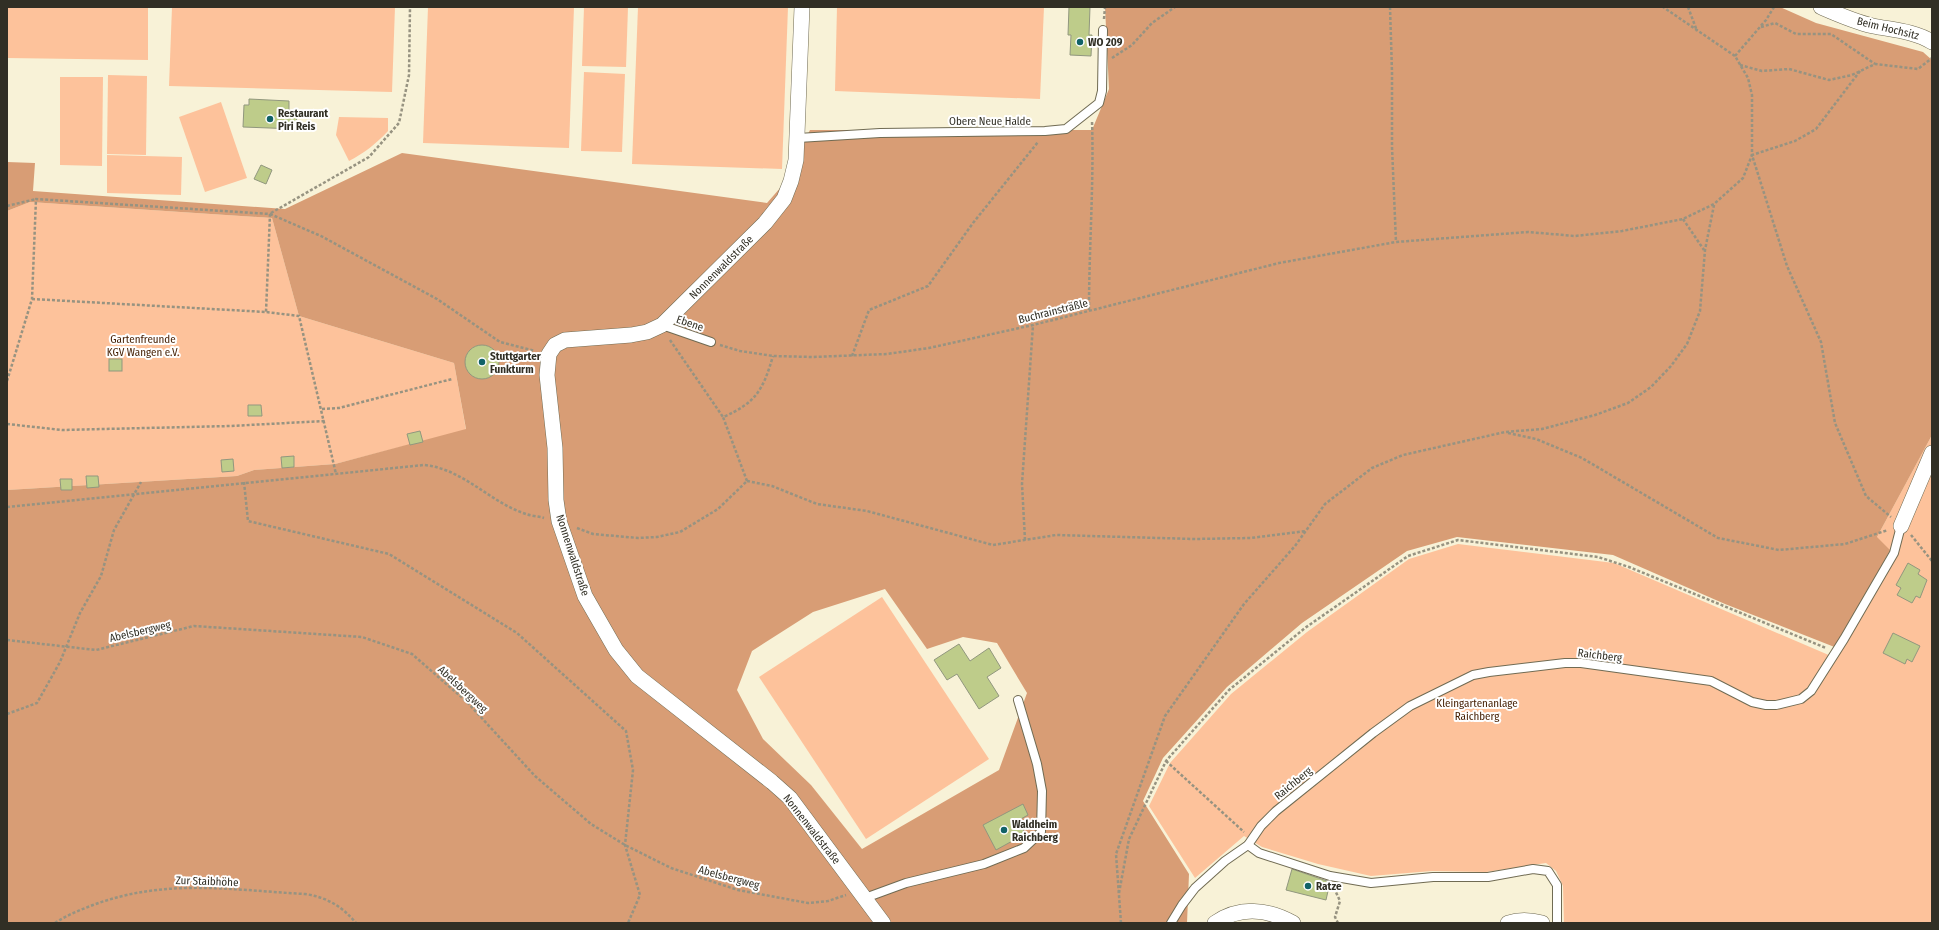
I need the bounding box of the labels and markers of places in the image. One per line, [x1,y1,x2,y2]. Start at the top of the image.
place label: WO 209 [1088,36,1123,49]
marker: WO 209 [1075,37,1085,47]
place label: Restaurant Piri Reis [278,107,328,133]
marker: Restaurant Piri Reis [265,114,275,124]
place label: Stuttgarter Funkturm [490,350,542,376]
marker: Stuttgarter Funkturm [477,357,487,367]
place label: Waldheim Raichberg [1012,818,1058,844]
marker: Waldheim Raichberg [999,825,1009,835]
place label: Ratze [1316,880,1342,893]
marker: Ratze [1303,881,1313,891]

